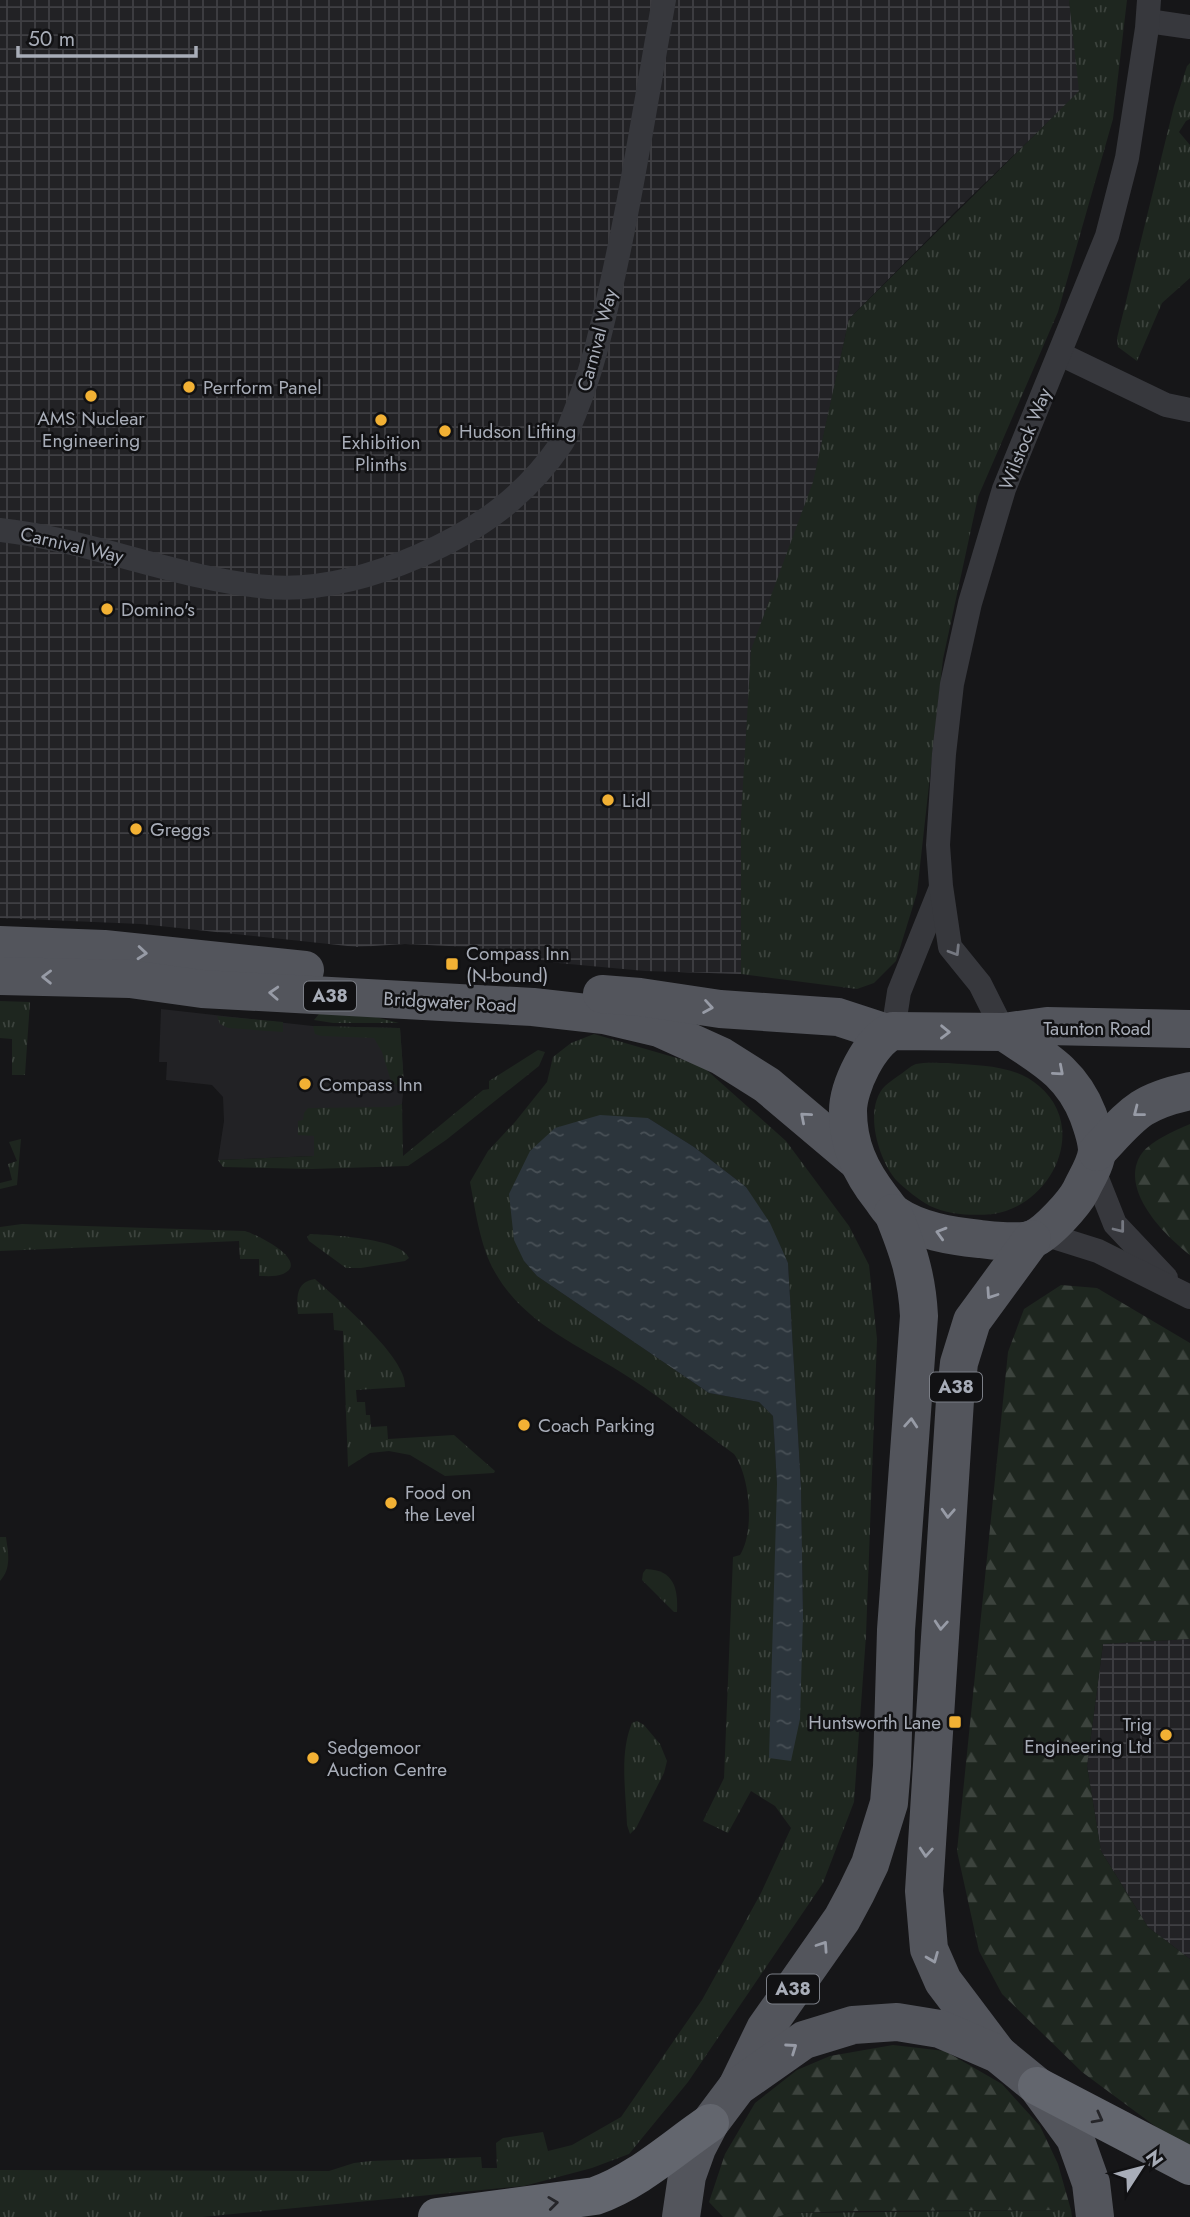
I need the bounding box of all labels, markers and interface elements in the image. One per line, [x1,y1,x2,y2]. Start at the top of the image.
scale bar [18,14,196,58]
text: 50 m [28,24,75,54]
street label: Carnival Way [570,285,624,394]
place label: Perrform Panel [203,374,322,401]
marker: Perrform Panel [181,379,197,395]
street label: Wilstock Way [992,383,1058,494]
marker: AMS Nuclear Engineering [83,388,99,404]
place label: AMS Nuclear Engineering [37,405,145,454]
marker: Exhibition Plinths [373,412,389,428]
place label: Hudson Lifting [459,418,576,445]
marker: Hudson Lifting [437,423,453,439]
place label: Exhibition Plinths [342,429,420,478]
street label: Carnival Way [18,520,127,570]
place label: Domino's [121,596,195,623]
marker: Domino's [99,601,115,617]
place label: Lidl [622,787,651,814]
marker: Lidl [600,792,616,808]
place label: Greggs [150,816,210,843]
marker: Greggs [128,821,144,837]
place label: Compass Inn (N-bound) [466,940,570,989]
one-way arrow [947,944,960,957]
one-way arrow [136,945,147,960]
marker: Compass Inn (N-bound) [444,956,460,972]
one-way arrow [42,970,53,985]
road number: A38 [304,981,356,1010]
one-way arrow [268,985,279,1000]
street label: Bridgwater Road [383,985,517,1019]
one-way arrow [702,999,713,1014]
street label: Taunton Road [1043,1015,1151,1042]
one-way arrow [940,1024,951,1039]
one-way arrow [1051,1063,1064,1075]
place label: Compass Inn [319,1071,423,1098]
marker: Compass Inn [297,1076,313,1092]
one-way arrow [1133,1103,1145,1116]
one-way arrow [800,1113,813,1125]
one-way arrow [1112,1220,1125,1232]
one-way arrow [935,1227,947,1241]
one-way arrow [987,1286,999,1299]
road number: A38 [930,1372,982,1402]
place label: Coach Parking [538,1412,655,1439]
marker: Coach Parking [516,1417,532,1433]
one-way arrow [904,1417,919,1428]
place label: Food on the Level [405,1479,475,1528]
marker: Food on the Level [383,1495,399,1511]
one-way arrow [941,1508,956,1519]
one-way arrow [934,1620,949,1631]
place label: Huntsworth Lane [808,1709,941,1736]
place label: Trig Engineering Ltd [1024,1711,1152,1760]
marker: Huntsworth Lane [947,1714,963,1730]
marker: Trig Engineering Ltd [1158,1727,1174,1743]
place label: Sedgemoor Auction Centre [327,1734,447,1783]
marker: Sedgemoor Auction Centre [305,1750,321,1766]
one-way arrow [919,1847,934,1858]
one-way arrow [815,1941,827,1954]
one-way arrow [925,1951,939,1963]
road number: A38 [767,1975,819,2004]
one-way arrow [784,2044,797,2056]
one-way arrow [1090,2110,1103,2123]
north arrow [1106,2133,1176,2203]
text: N [1139,2144,1170,2172]
one-way arrow [547,2196,559,2211]

